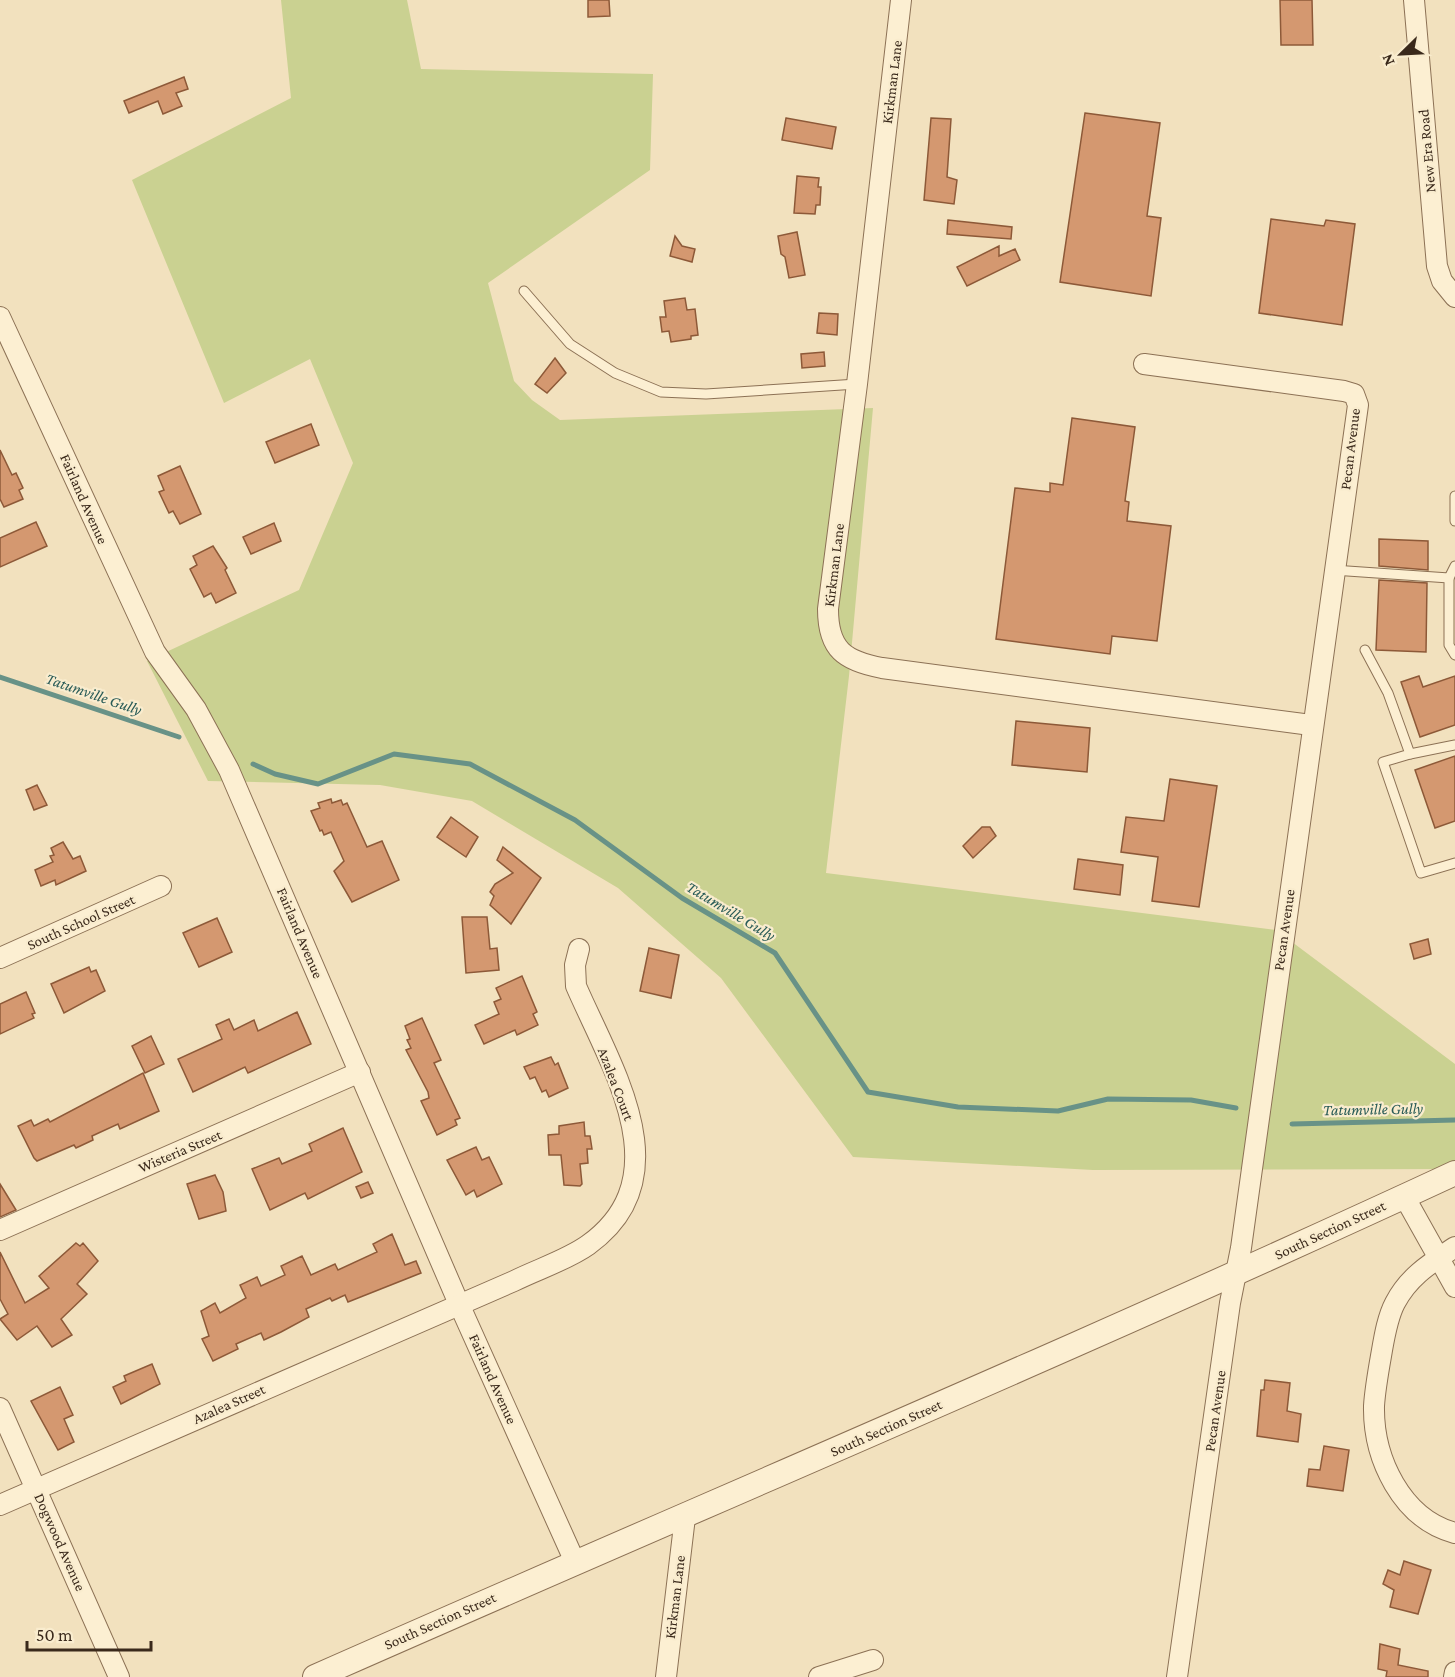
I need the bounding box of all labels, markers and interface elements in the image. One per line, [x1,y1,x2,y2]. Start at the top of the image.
north arrow [1371,24,1431,84]
street label: Kirkman Lane [879,39,905,125]
text: N [1378,51,1398,68]
street label: New Era Road [1415,109,1439,193]
street label: Pecan Avenue [1337,407,1363,491]
street label: Fairland Avenue [57,451,111,547]
street label: Kirkman Lane [821,522,847,608]
water label: Tatumville Gully [43,670,144,719]
water label: Tatumville Gully [683,878,779,945]
street label: Fairland Avenue [274,885,326,981]
street label: Pecan Avenue [1270,888,1298,972]
street label: South School Street [25,891,138,953]
street label: Azalea Court [595,1045,638,1124]
water label: Tatumville Gully [1323,1100,1424,1119]
street label: Wisteria Street [136,1126,225,1176]
street label: South Section Street [1272,1197,1389,1263]
street label: Fairland Avenue [466,1331,520,1427]
street label: Pecan Avenue [1201,1369,1229,1453]
street label: Azalea Street [190,1381,268,1427]
street label: South Section Street [828,1396,945,1460]
street label: Dogwood Avenue [30,1491,89,1594]
street label: Kirkman Lane [662,1554,688,1640]
street label: South Section Street [382,1589,499,1653]
scale bar [27,1614,152,1652]
text: 50 m [36,1625,73,1645]

